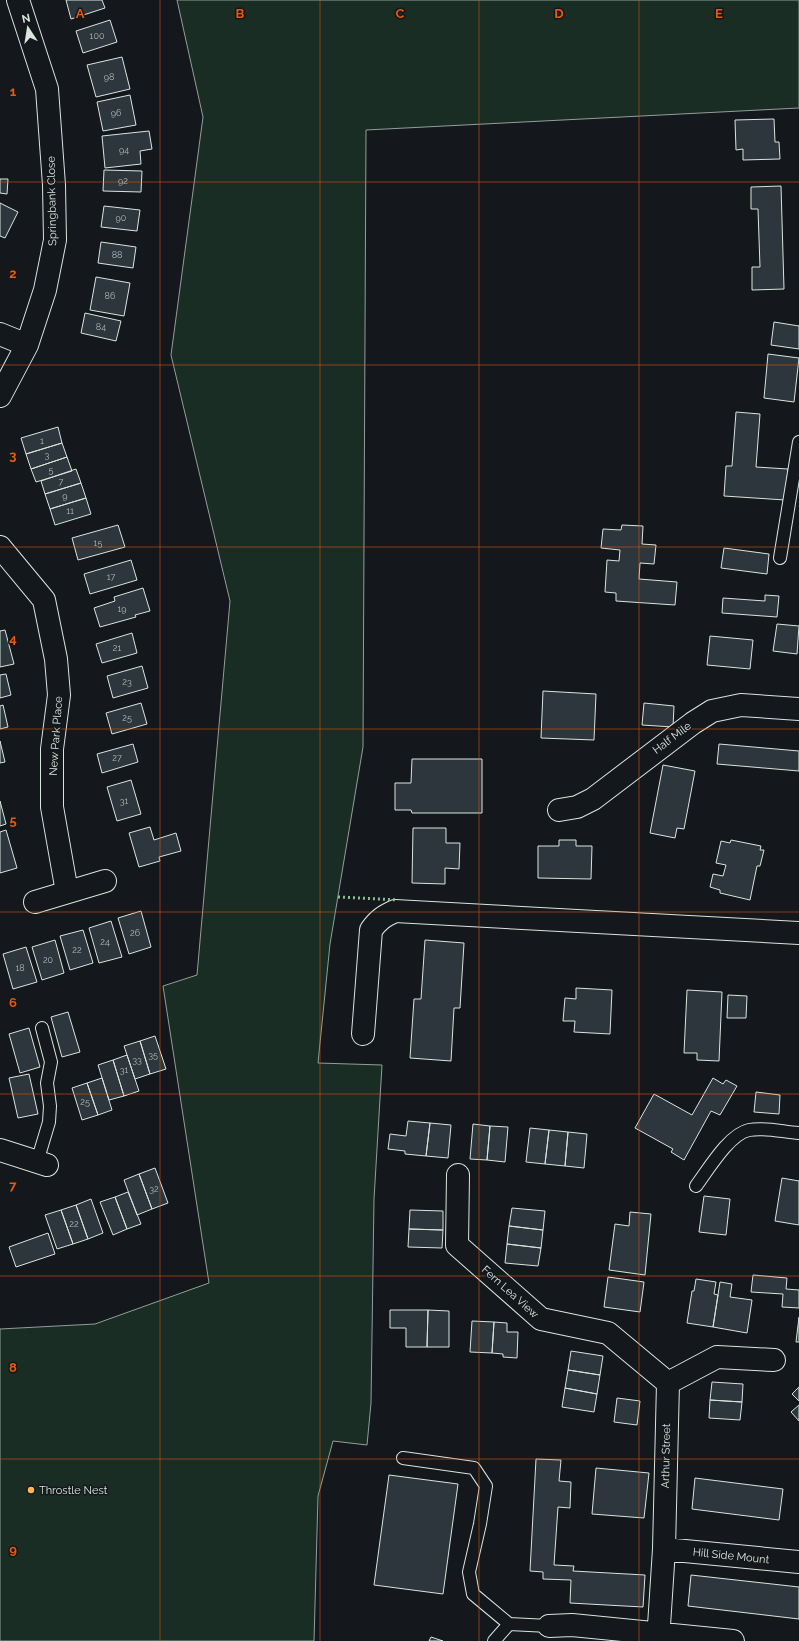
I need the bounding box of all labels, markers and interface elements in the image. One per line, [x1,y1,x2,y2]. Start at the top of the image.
text: A [76,6,85,21]
text: B [236,6,245,21]
text: C [396,6,405,21]
text: D [554,6,564,21]
text: E [715,6,723,21]
north arrow [8,8,48,48]
text: N [21,11,31,26]
house number: 100 [90,31,105,41]
house number: 98 [104,72,114,82]
text: 1 [10,84,17,99]
house number: 96 [111,108,122,118]
house number: 94 [119,145,129,155]
street label: Springbank Close [45,156,59,246]
house number: 92 [118,176,128,186]
house number: 90 [116,213,127,223]
house number: 88 [112,250,122,260]
text: 2 [9,266,17,281]
house number: 86 [105,291,116,301]
house number: 84 [96,322,106,332]
house number: 1 [40,436,44,446]
text: 3 [9,448,17,463]
house number: 3 [45,450,50,460]
house number: 5 [49,465,54,475]
house number: 7 [59,477,64,487]
house number: 9 [62,491,68,501]
house number: 11 [66,506,74,516]
house number: 15 [94,538,102,548]
house number: 17 [107,572,115,582]
house number: 19 [117,604,127,614]
text: 4 [9,631,17,646]
house number: 21 [113,643,121,653]
house number: 23 [122,677,132,687]
street label: New Park Place [47,695,65,776]
house number: 25 [122,713,132,723]
street label: Half Mile [650,719,694,757]
house number: 27 [112,753,122,763]
house number: 31 [120,796,128,806]
text: 5 [9,813,17,828]
house number: 26 [130,928,141,938]
house number: 24 [100,937,110,947]
house number: 22 [72,945,82,955]
house number: 20 [43,955,54,965]
house number: 18 [15,963,25,973]
text: 6 [9,995,17,1010]
house number: 35 [148,1050,158,1060]
house number: 33 [132,1055,142,1065]
house number: 31 [120,1065,128,1075]
house number: 25 [80,1097,90,1107]
text: 7 [9,1178,17,1193]
house number: 32 [149,1184,159,1194]
house number: 22 [69,1219,79,1229]
street label: Fern Lea View [479,1263,541,1321]
text: 8 [9,1360,17,1375]
street label: Arthur Street [659,1423,673,1489]
place label: Throstle Nest [39,1484,108,1497]
marker: Throstle Nest [26,1485,36,1495]
text: 9 [9,1542,17,1557]
street label: Hill Side Mount [692,1546,770,1567]

